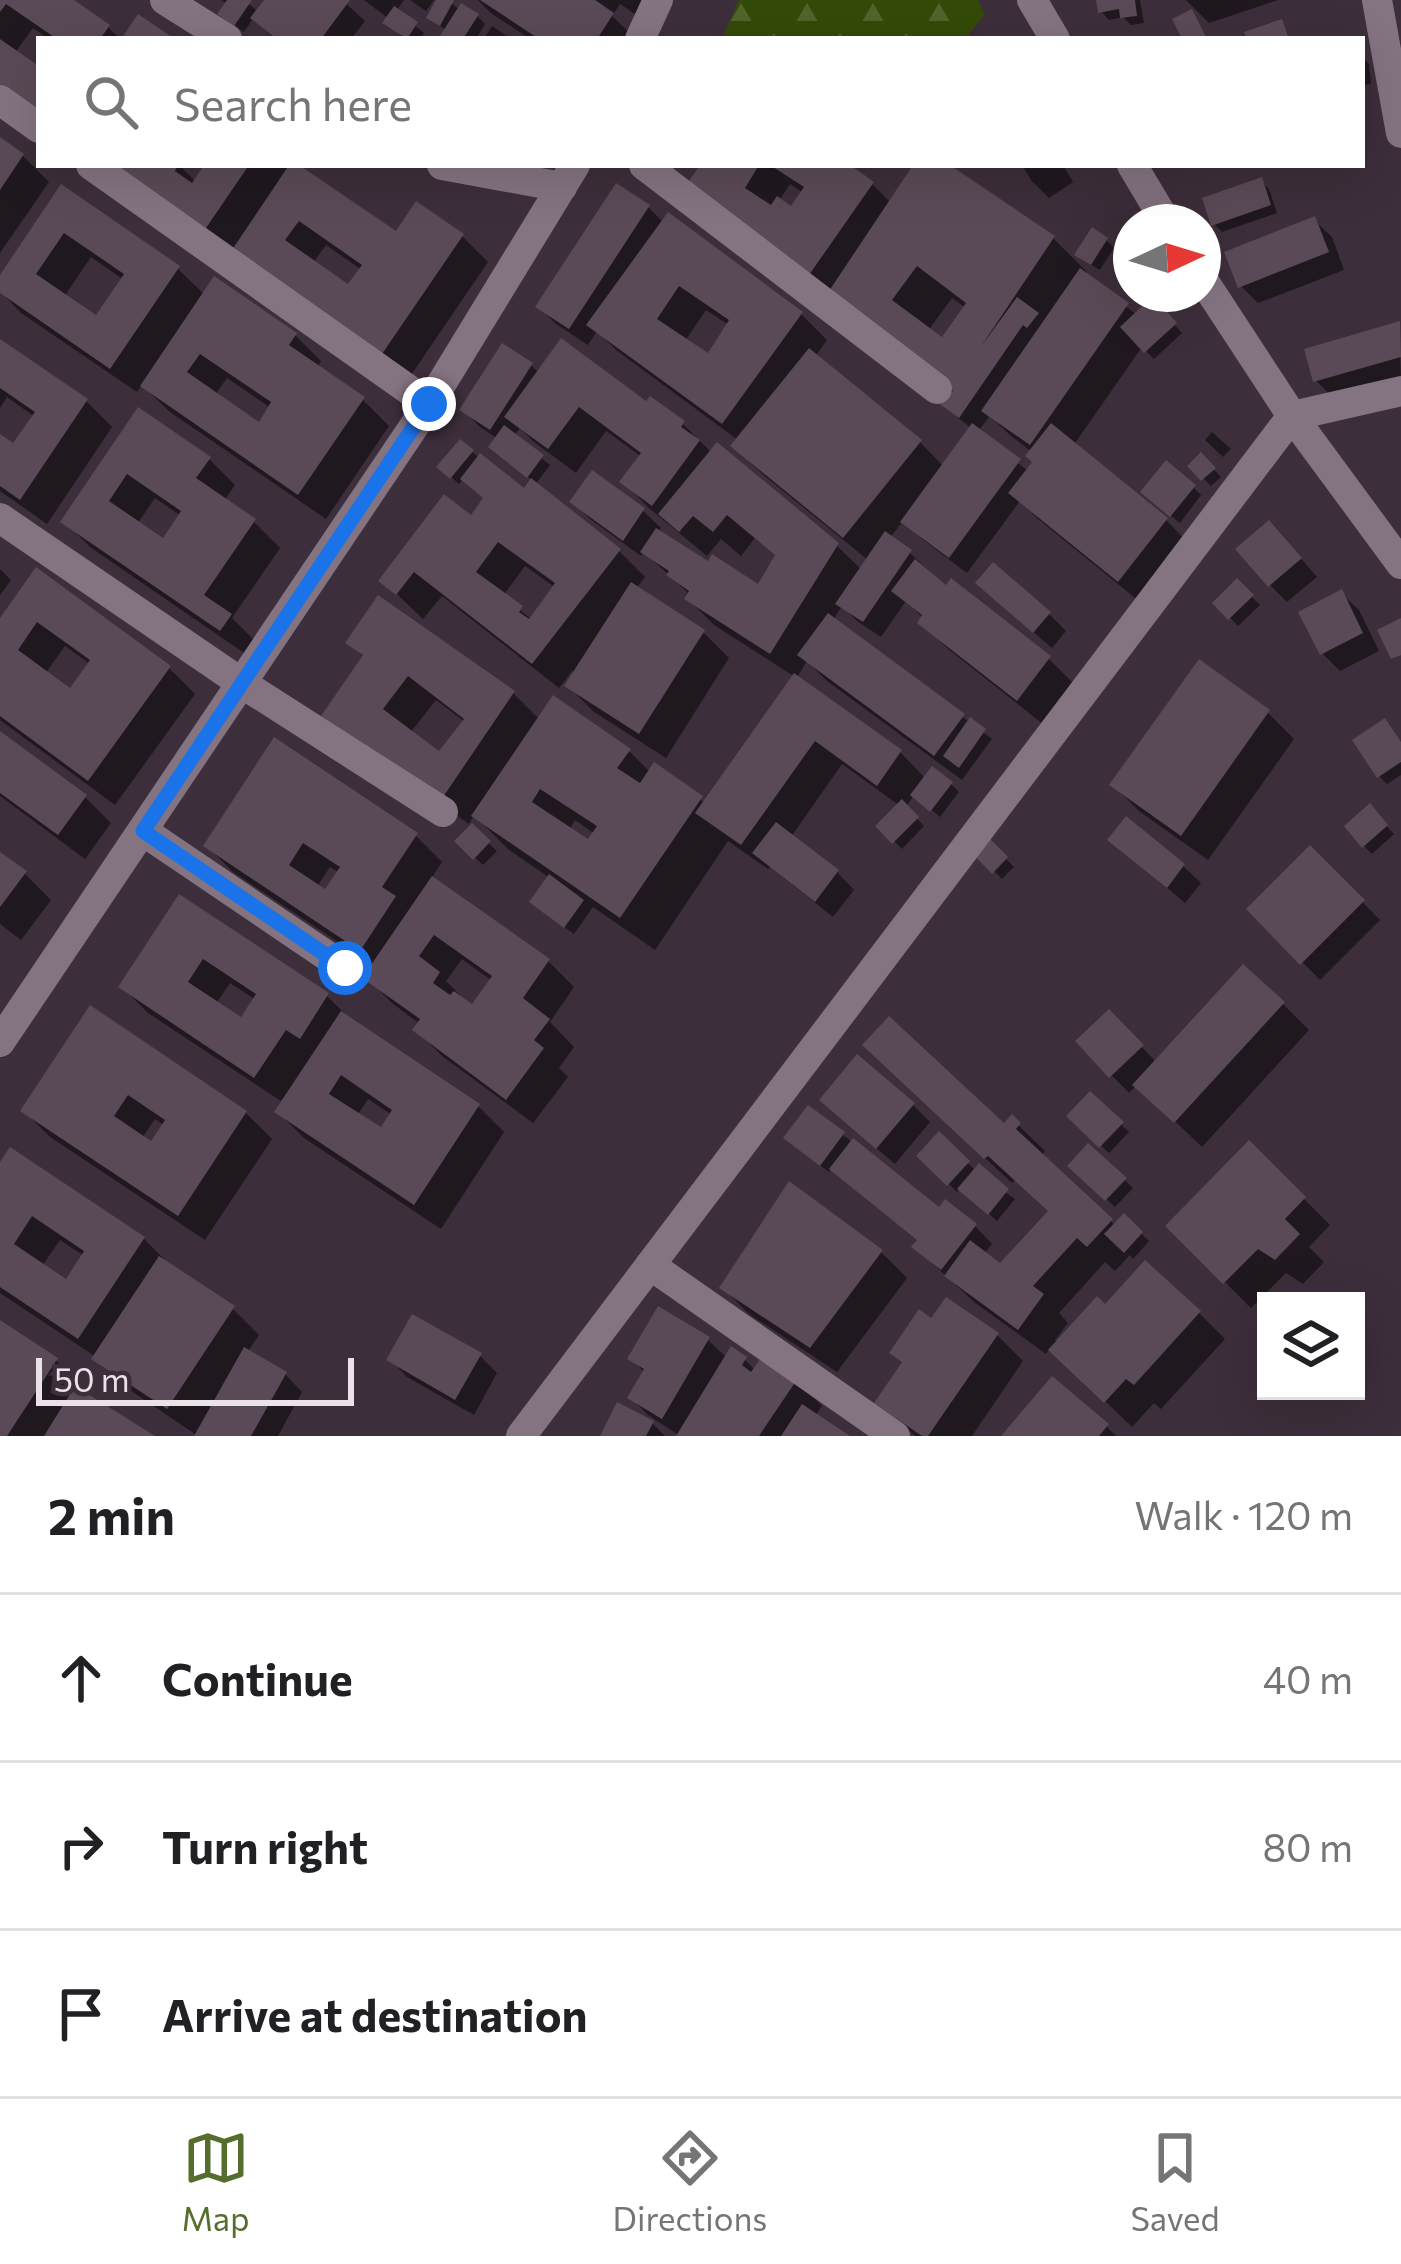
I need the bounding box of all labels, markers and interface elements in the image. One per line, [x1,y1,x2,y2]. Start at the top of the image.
search box [36,36,1365,168]
icon: search [78,69,144,135]
text: Search here [174,75,412,130]
north arrow [1113,204,1221,312]
route end [402,377,456,431]
route start [318,941,372,995]
map controls [1257,1292,1365,1400]
button: layers [1257,1292,1365,1400]
scale bar [36,1352,354,1405]
text: 50 m [54,1358,130,1399]
text: 2 min [48,1483,175,1546]
text: Walk · 120 m [1135,1490,1353,1538]
icon: ahead [48,1645,114,1711]
text: Continue [162,1650,353,1705]
text: 40 m [1263,1654,1353,1702]
icon: right [48,1813,114,1879]
text: Turn right [162,1818,368,1873]
text: 80 m [1262,1822,1353,1870]
icon: arrive [48,1981,114,2047]
text: Arrive at destination [162,1986,588,2041]
tab: Map [182,2125,250,2238]
tab: Directions [613,2125,767,2238]
tab: Saved [1130,2125,1219,2238]

